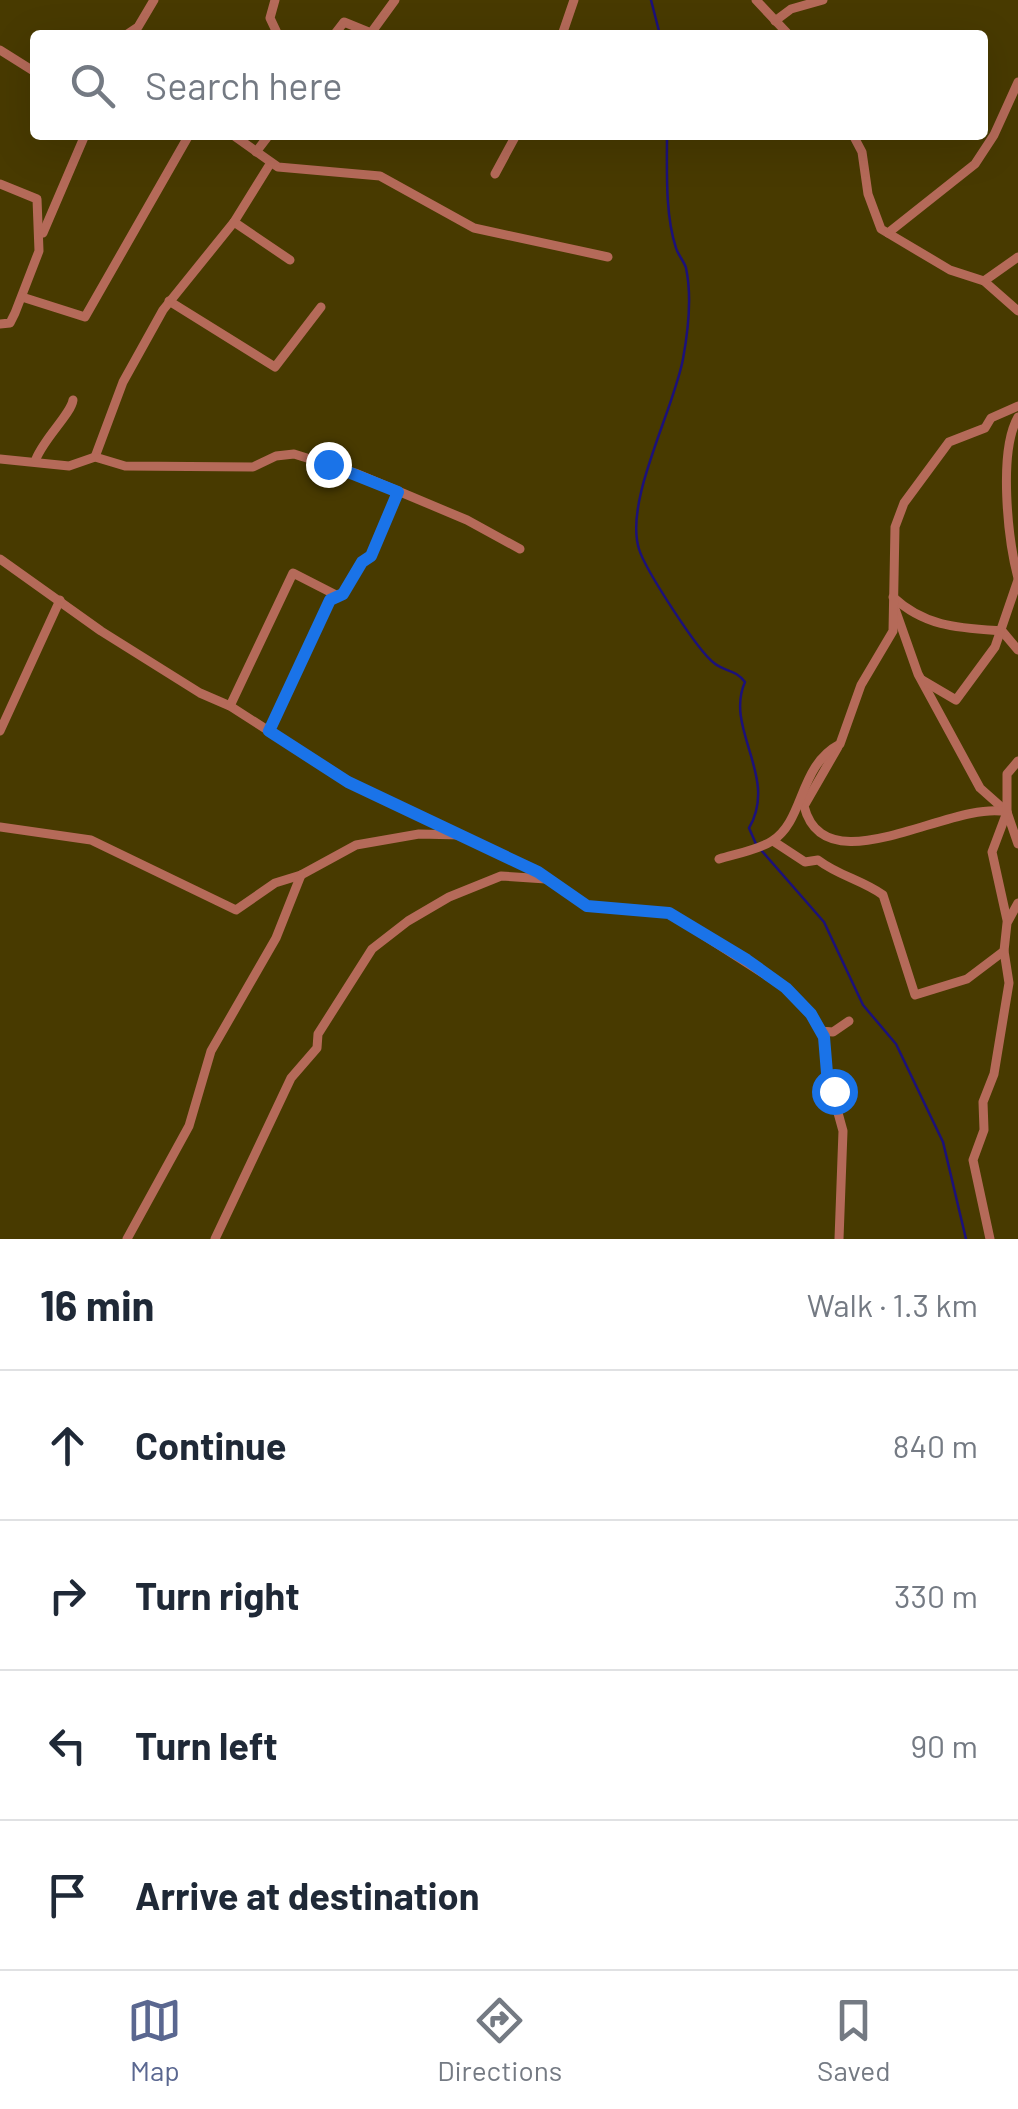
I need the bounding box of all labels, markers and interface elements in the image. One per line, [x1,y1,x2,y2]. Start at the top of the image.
search box [30,30,988,140]
icon: search [65,58,120,113]
text: Search here [145,62,343,108]
route end [306,442,352,488]
route start [812,1069,858,1115]
text: 16 min [40,1279,155,1329]
text: Walk · 1.3 km [807,1285,978,1323]
icon: ahead [40,1418,95,1473]
text: Continue [135,1422,286,1468]
text: 840 m [893,1426,978,1464]
icon: right [40,1568,95,1623]
text: Turn right [135,1572,300,1618]
text: 330 m [894,1576,978,1614]
icon: left [40,1718,95,1773]
text: Turn left [135,1722,278,1768]
text: 90 m [910,1726,978,1764]
icon: arrive [40,1868,95,1923]
text: Arrive at destination [135,1872,480,1918]
tab: Map [127,1993,182,2087]
tab: Directions [437,1993,562,2087]
tab: Saved [817,1993,891,2087]

